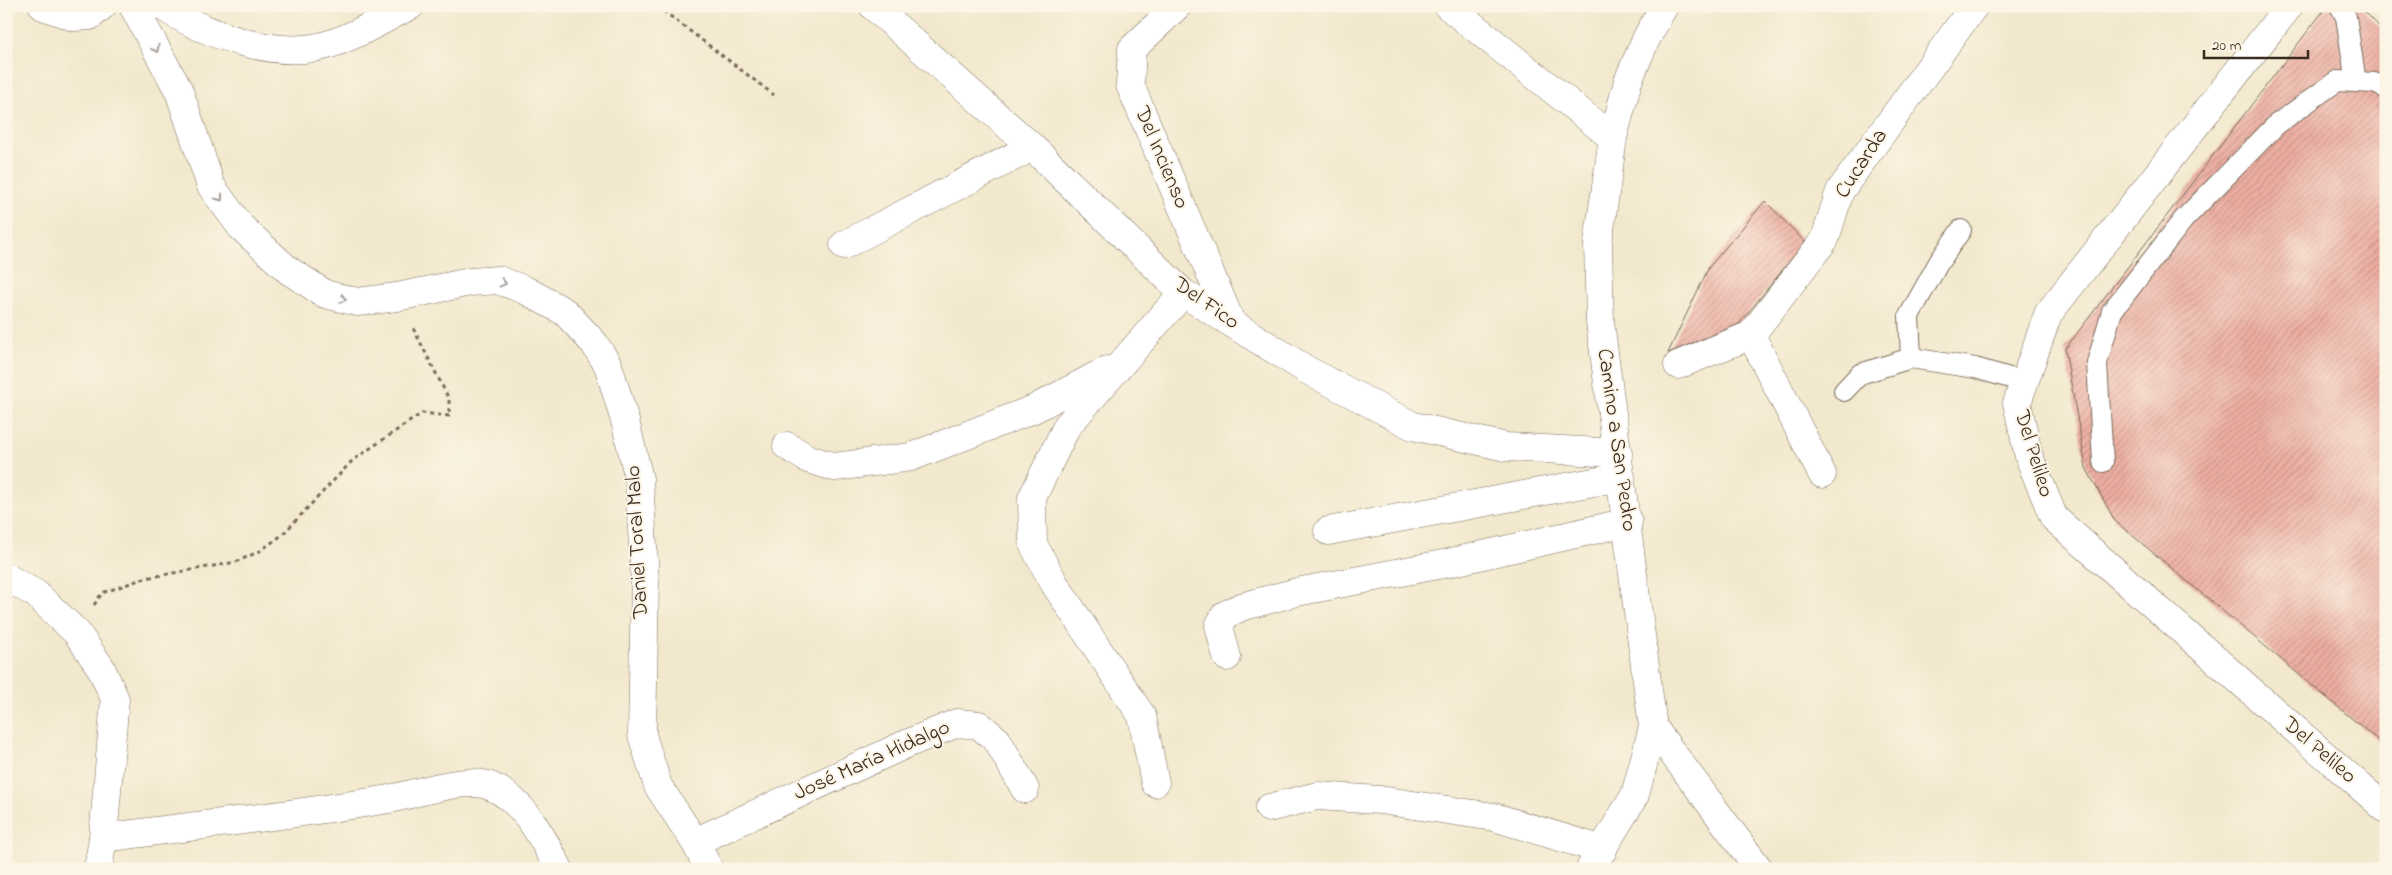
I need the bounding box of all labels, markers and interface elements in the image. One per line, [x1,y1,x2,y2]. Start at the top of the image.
scale bar [2204,28,2308,60]
text: 20 m [2212,35,2242,57]
one-way arrow [150,44,160,53]
street label: Del Incienso [1125,101,1197,214]
street label: Cucarda [1828,123,1896,205]
one-way arrow [214,192,223,202]
street label: Del Fico [1165,269,1246,339]
one-way arrow [498,277,507,288]
one-way arrow [338,293,347,303]
street label: Camino a San Pedro [1587,346,1645,534]
street label: Del Pelileo [2004,406,2061,501]
street label: Daniel Toral Malo [618,465,658,620]
street label: Del Pelileo [2274,709,2363,792]
street label: José María Hidalgo [789,712,956,811]

